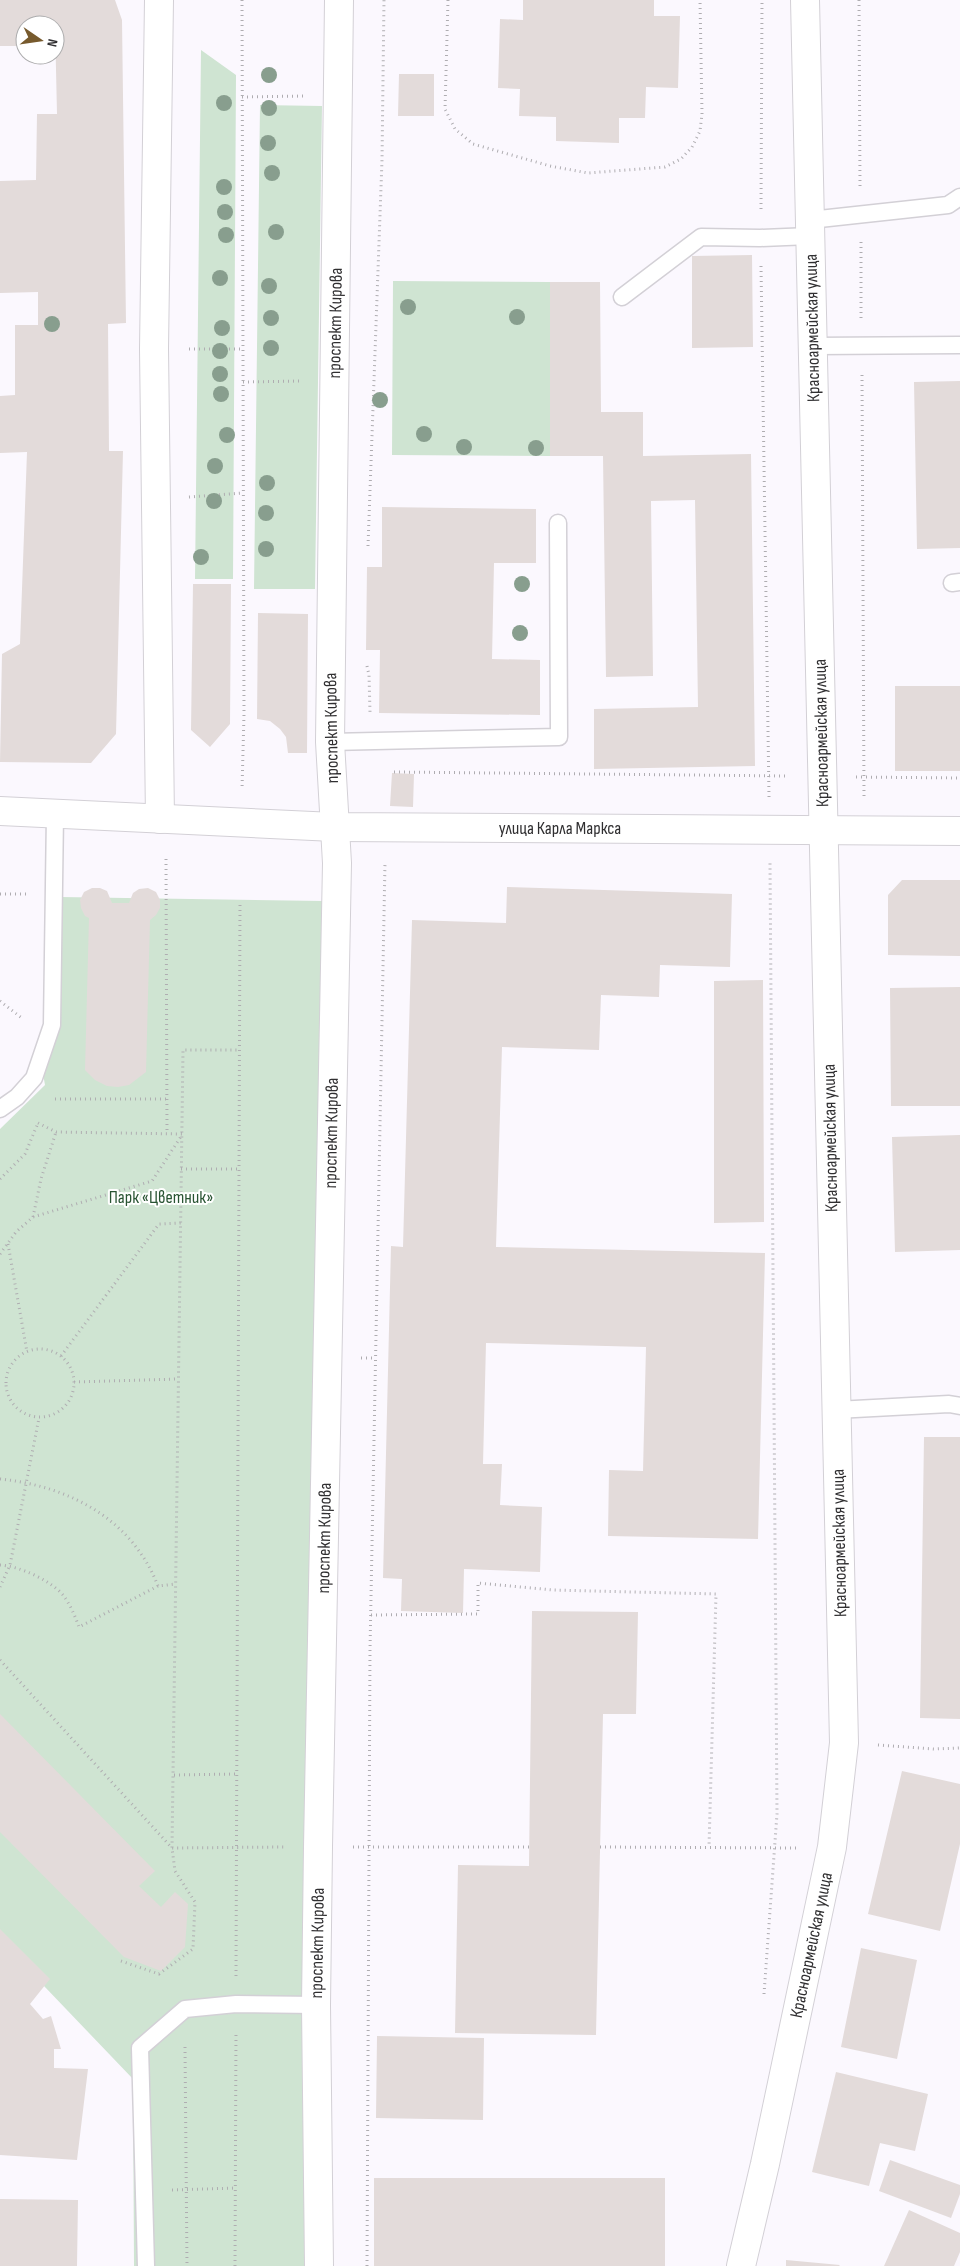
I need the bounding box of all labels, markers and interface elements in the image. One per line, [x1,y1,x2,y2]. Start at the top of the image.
north arrow [15,15,65,65]
text: N [43,37,61,48]
street label: Красноармейская улица [801,254,824,402]
street label: проспект Кирова [324,267,347,379]
street label: Красноармейская улица [810,659,833,807]
street label: проспект Кирова [320,672,343,784]
street label: улица Карла Маркса [499,818,621,839]
street label: Красноармейская улица [819,1064,842,1212]
street label: проспект Кирова [320,1077,343,1189]
park label: Парк «Цветник» [109,1187,213,1208]
street label: Красноармейская улица [828,1469,851,1617]
street label: проспект Кирова [313,1482,336,1594]
street label: Красноармейская улица [786,1870,837,2020]
street label: проспект Кирова [306,1887,329,1999]

